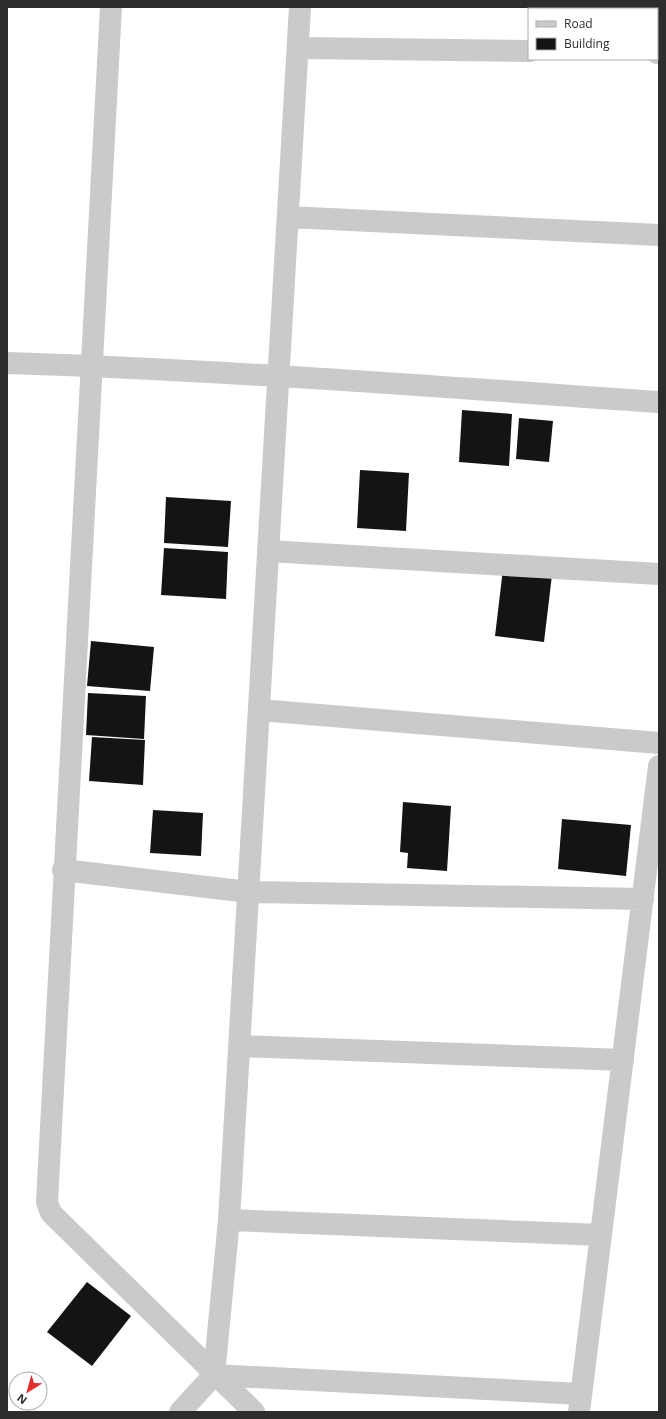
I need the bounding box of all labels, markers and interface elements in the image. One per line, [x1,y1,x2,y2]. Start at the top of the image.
legend [528,8,658,60]
text: Road [564,15,593,32]
text: Building [564,35,610,52]
north arrow [8,1371,48,1411]
text: N [14,1391,30,1408]

